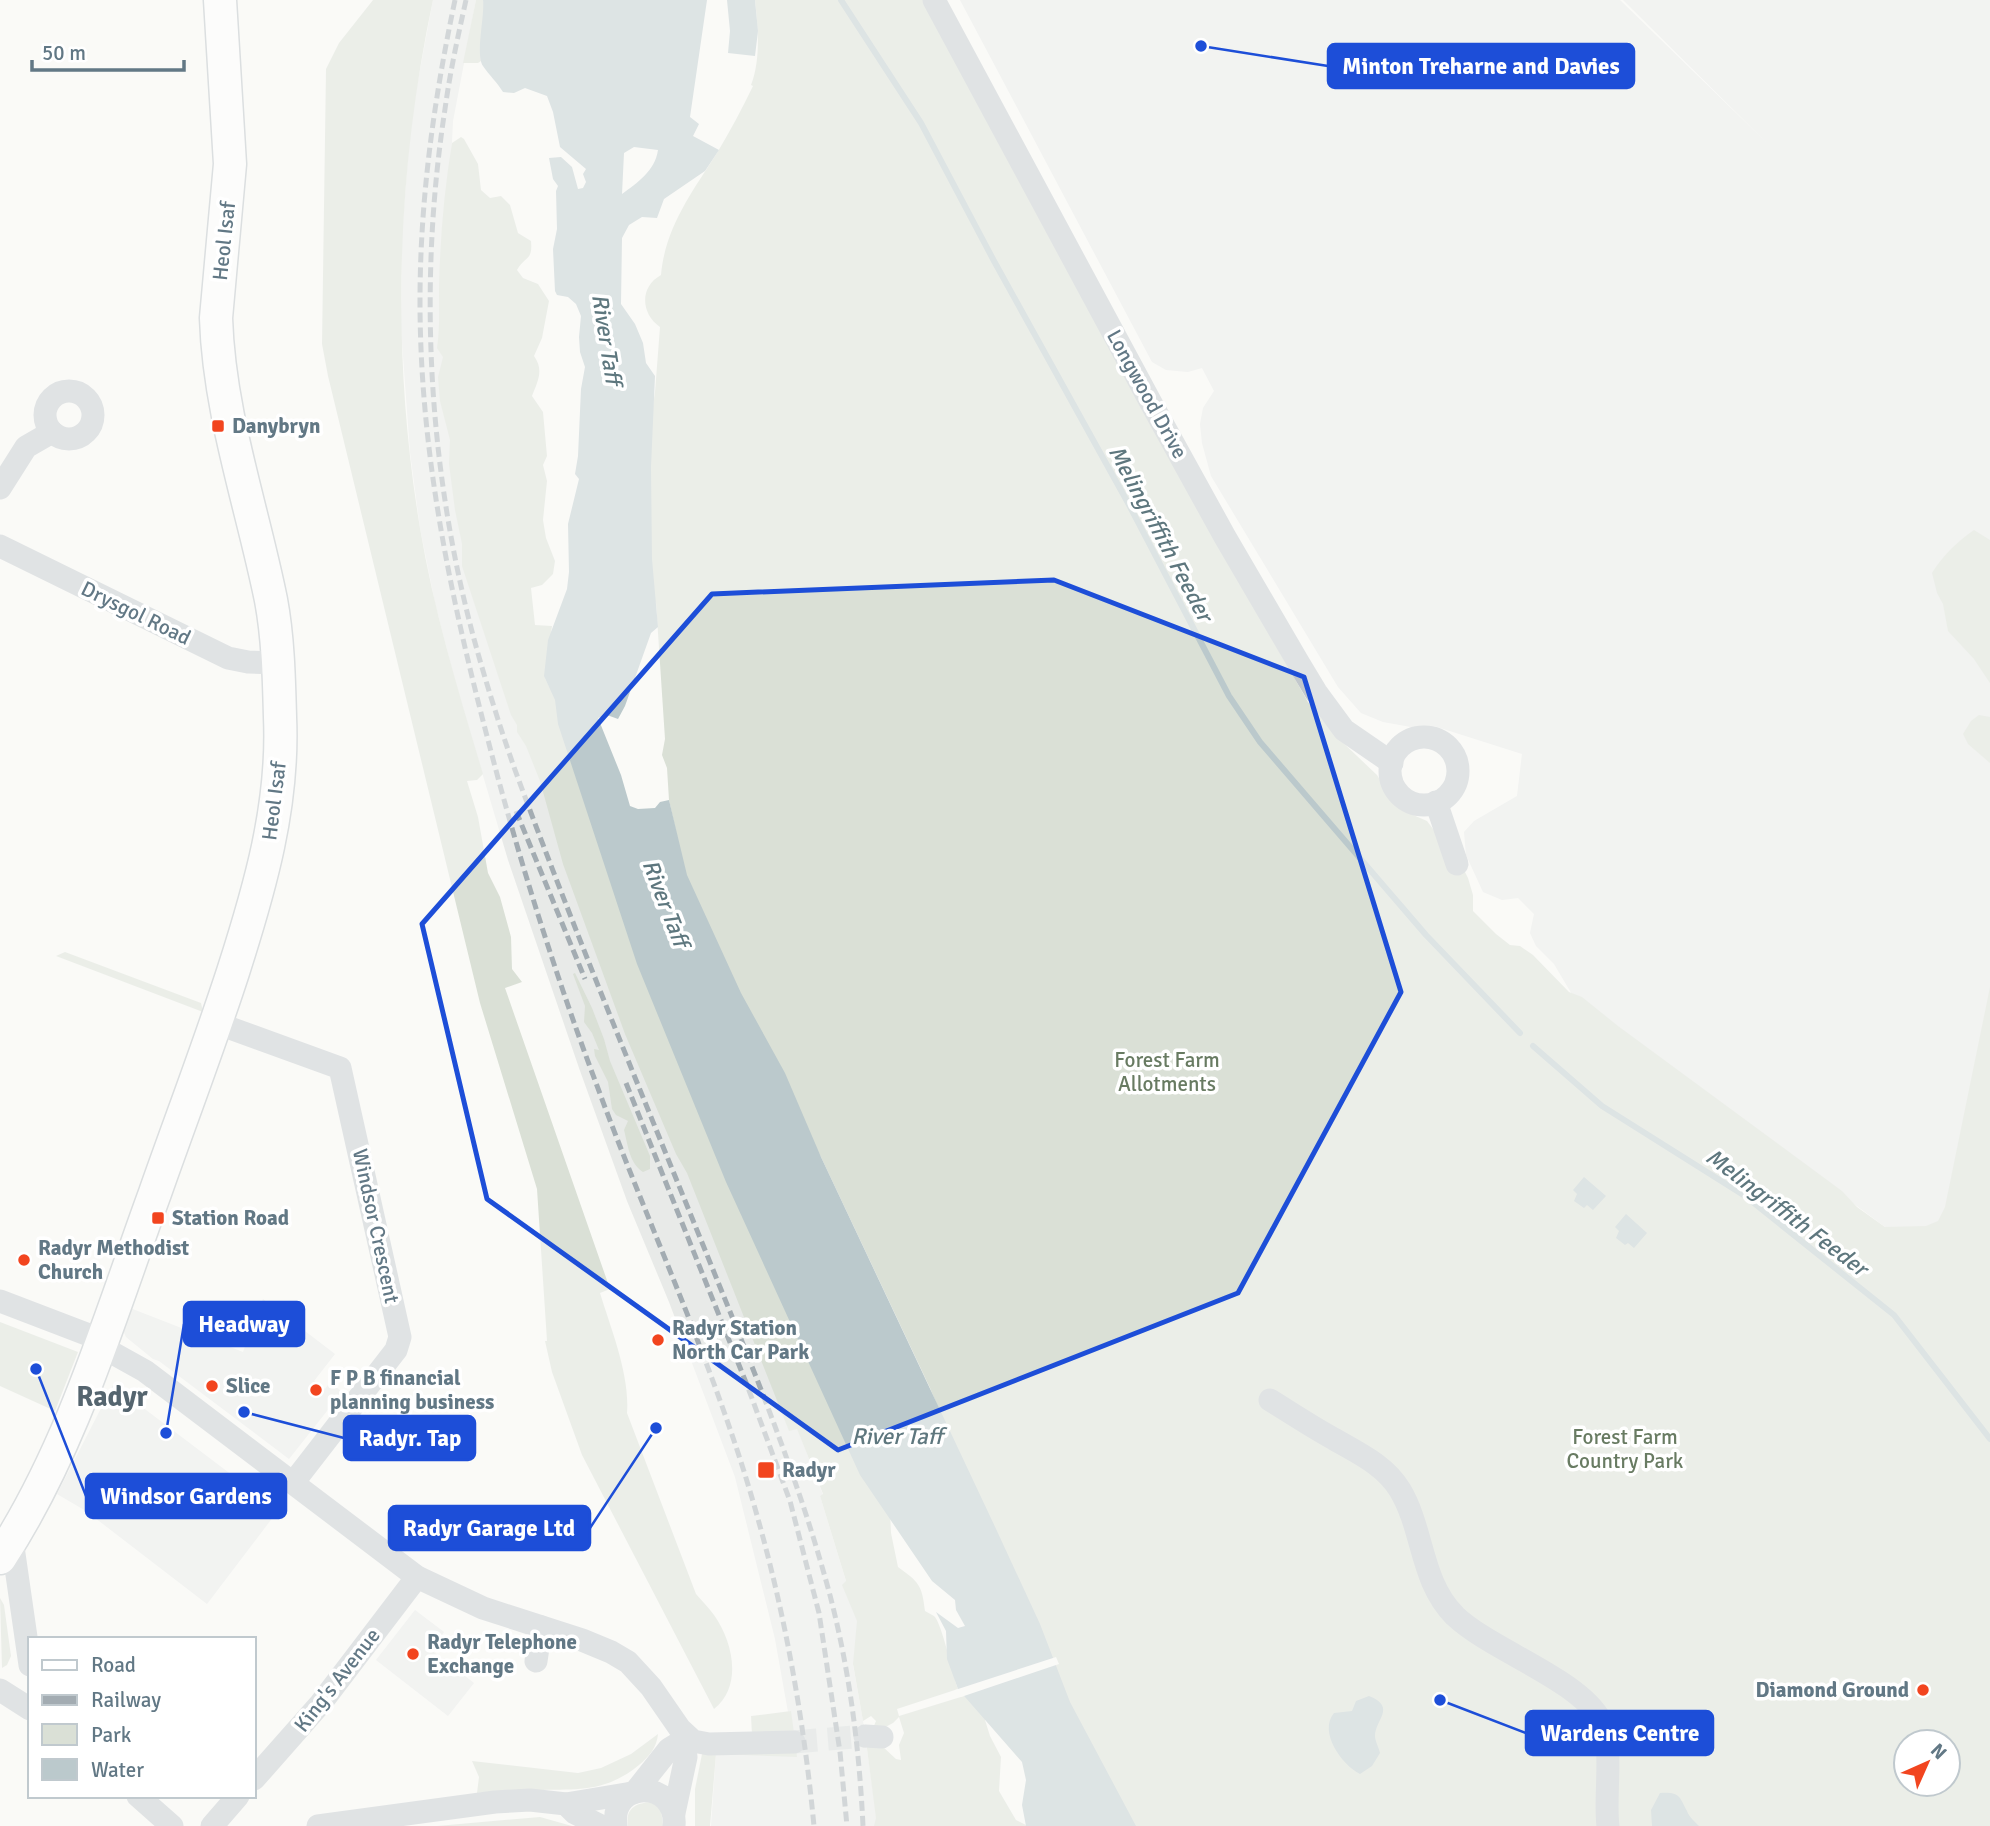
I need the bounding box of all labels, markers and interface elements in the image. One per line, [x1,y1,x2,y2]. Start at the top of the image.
scale bar [32,28,184,72]
text: 50 m [42,40,86,66]
callout: Minton Treharne and Davies [1328,44,1634,88]
text: Minton Treharne and Davies [1342,52,1620,81]
street label: Heol Isaf [207,199,241,282]
water label: River Taff [585,292,629,391]
street label: Longwood Drive [1101,325,1193,463]
place label: Danybryn [232,413,320,439]
marker: Danybryn [210,418,226,434]
water label: Melingriffith Feeder [1102,440,1221,629]
street label: Drysgol Road [77,575,195,651]
street label: Heol Isaf [256,759,292,842]
water label: River Taff [636,855,697,956]
park label: Forest Farm Allotments [1114,1047,1220,1097]
water label: Melingriffith Feeder [1700,1142,1876,1285]
street label: Windsor Crescent [347,1146,405,1306]
place label: Station Road [172,1205,289,1231]
marker: Station Road [150,1210,166,1226]
place label: Radyr Methodist Church [38,1235,189,1285]
marker: Radyr Methodist Church [16,1252,32,1268]
callout: Headway [184,1302,304,1346]
text: Headway [198,1310,290,1339]
place label: Radyr Station North Car Park [672,1315,809,1365]
marker: Radyr Station North Car Park [650,1332,666,1348]
place label: F P B financial planning business [330,1365,494,1415]
place label: Slice [226,1373,271,1399]
marker: Slice [204,1378,220,1394]
district label: Radyr [76,1380,149,1414]
marker: F P B financial planning business [308,1382,324,1398]
callout: Radyr. Tap [344,1416,475,1460]
water label: River Taff [851,1422,948,1451]
text: Radyr. Tap [359,1424,461,1453]
park label: Forest Farm Country Park [1567,1424,1684,1474]
place label: Radyr [782,1457,836,1483]
marker: Radyr [756,1460,776,1480]
callout: Windsor Gardens [86,1474,286,1518]
text: Windsor Gardens [100,1482,272,1511]
callout: Radyr Garage Ltd [389,1506,590,1550]
text: Radyr Garage Ltd [403,1514,575,1543]
street label: King's Avenue [288,1623,386,1737]
place label: Radyr Telephone Exchange [427,1629,577,1679]
legend [28,1637,256,1798]
marker: Radyr Telephone Exchange [405,1646,421,1662]
text: Road [91,1652,136,1678]
place label: Diamond Ground [1756,1677,1909,1703]
marker: Diamond Ground [1915,1682,1931,1698]
text: Railway [91,1687,161,1713]
callout: Wardens Centre [1526,1711,1713,1755]
text: Wardens Centre [1540,1719,1700,1748]
text: Park [91,1722,132,1748]
north arrow [1892,1728,1962,1798]
text: N [1925,1739,1951,1765]
text: Water [91,1757,144,1783]

